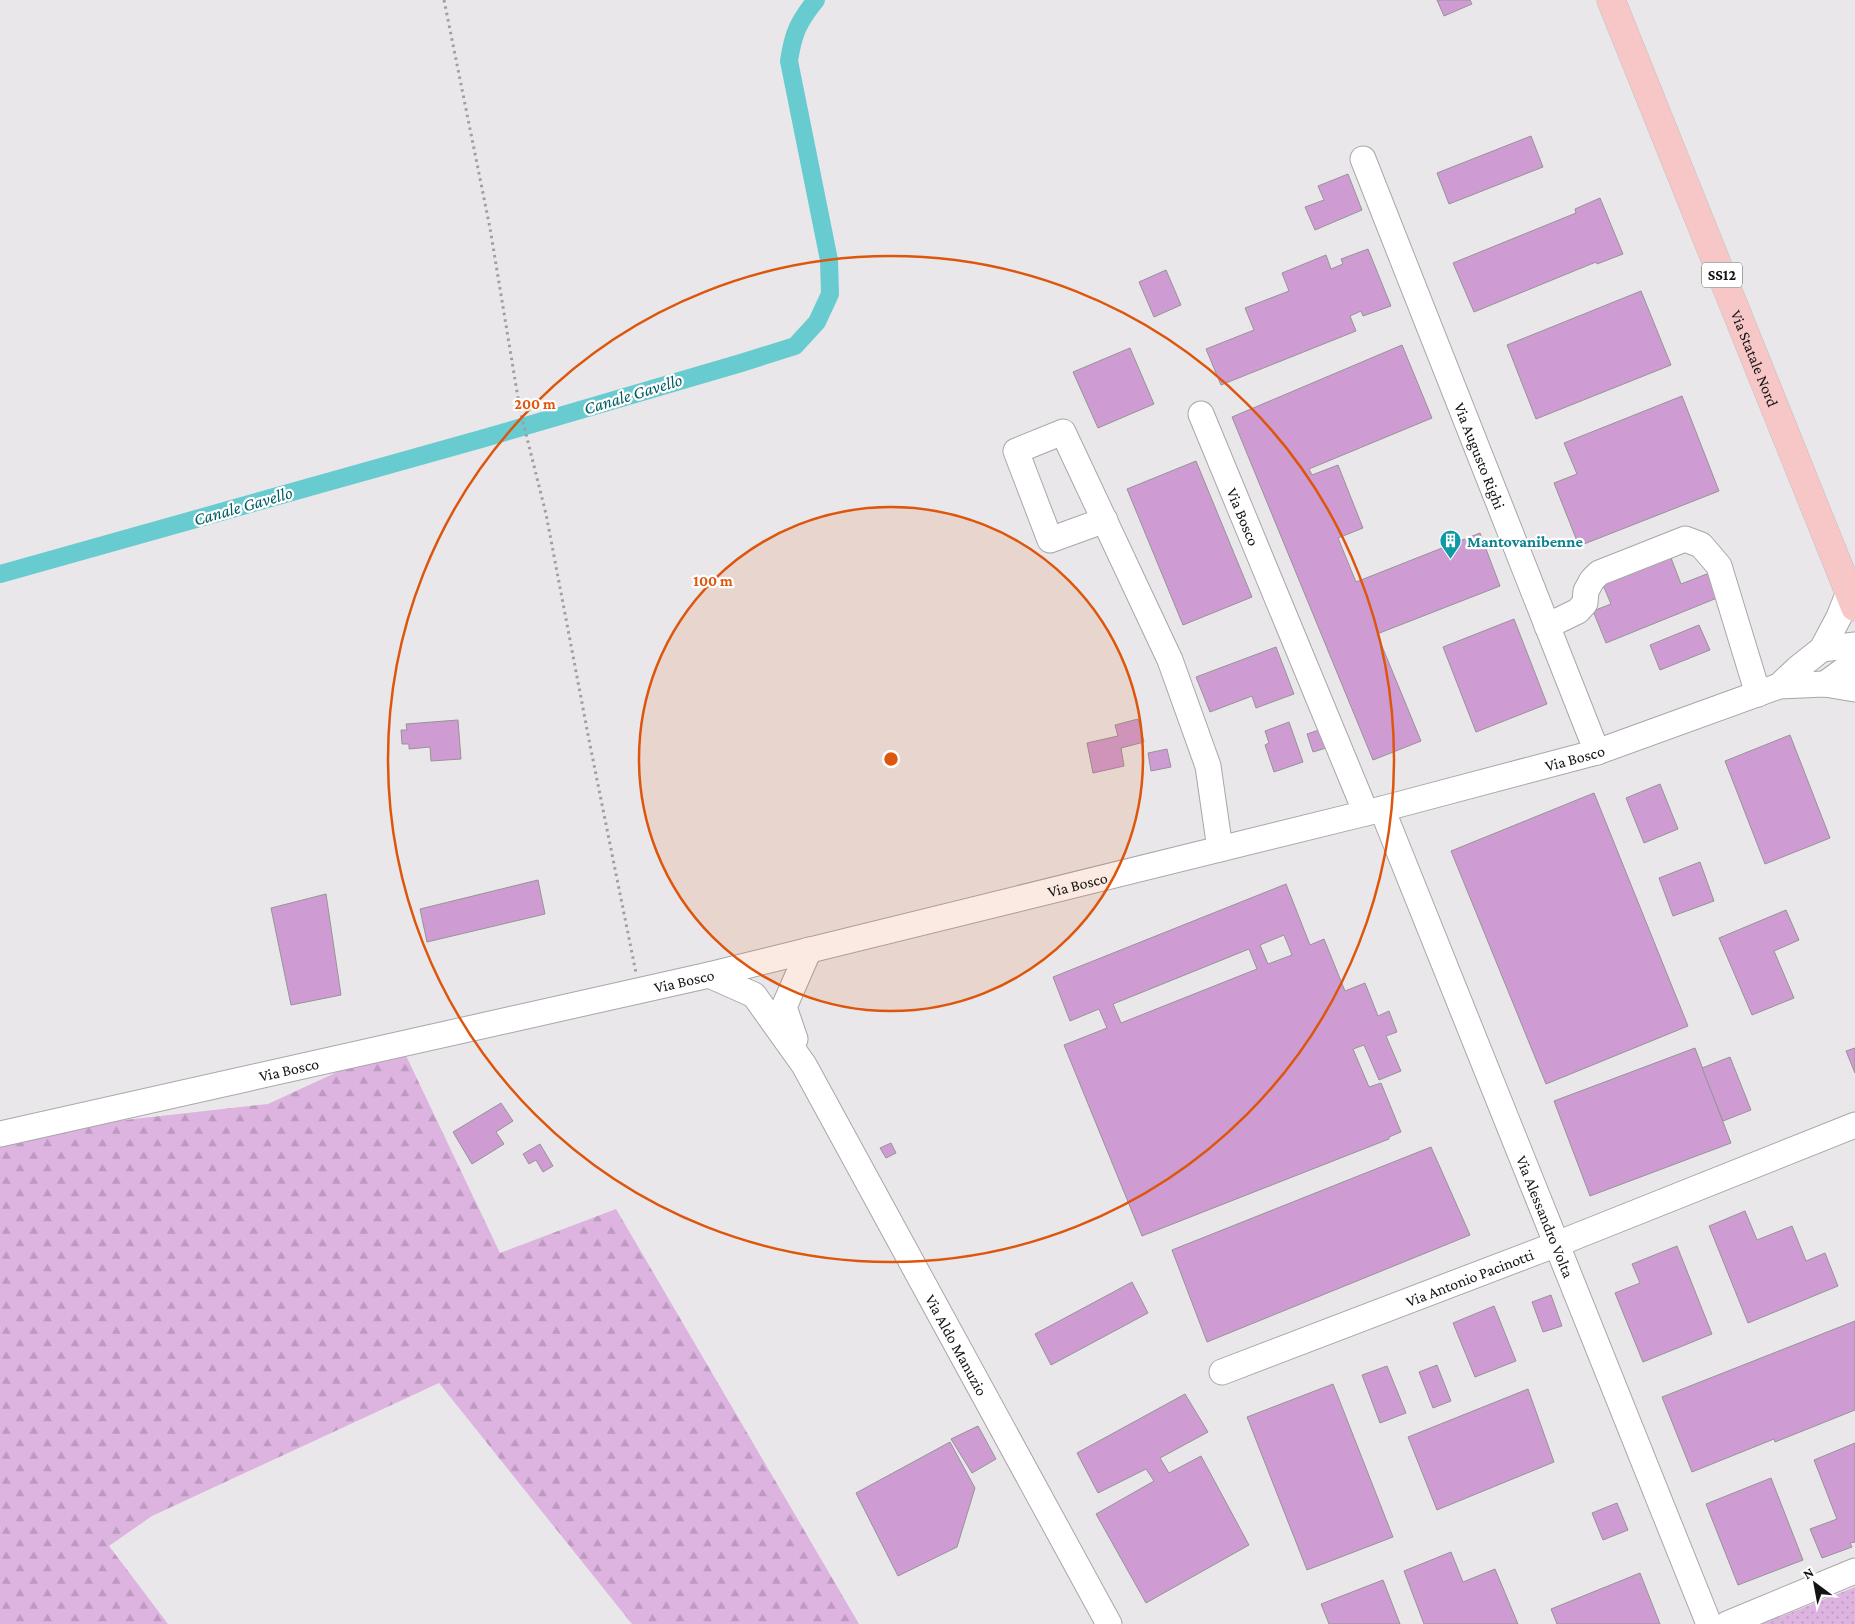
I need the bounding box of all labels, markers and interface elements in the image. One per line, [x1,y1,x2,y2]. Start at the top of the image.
road number: SS12 [1702,262,1742,288]
street label: Via Statale Nord [1728,307,1782,409]
water label: Canale Gavello [581,369,685,418]
text: 200 m [514,396,556,412]
street label: Via Augusto Righi [1451,400,1509,511]
water label: Canale Gavello [191,482,295,530]
street label: Via Bosco [1224,485,1263,548]
building icon: Mantovanibenne [1439,529,1463,560]
place label: Mantovanibenne [1467,533,1583,550]
text: 100 m [693,573,733,589]
street label: Via Bosco [1543,742,1607,774]
centre of rings [882,750,900,768]
street label: Via Bosco [1046,869,1109,900]
street label: Via Bosco [652,966,716,996]
street label: Via Bosco [257,1054,320,1084]
street label: Via Alessandro Volta [1513,1153,1578,1281]
street label: Via Antonio Pacinotti [1403,1245,1536,1310]
street label: Via Aldo Manuzio [922,1291,991,1398]
north arrow [1790,1559,1840,1609]
text: N [1800,1563,1817,1582]

